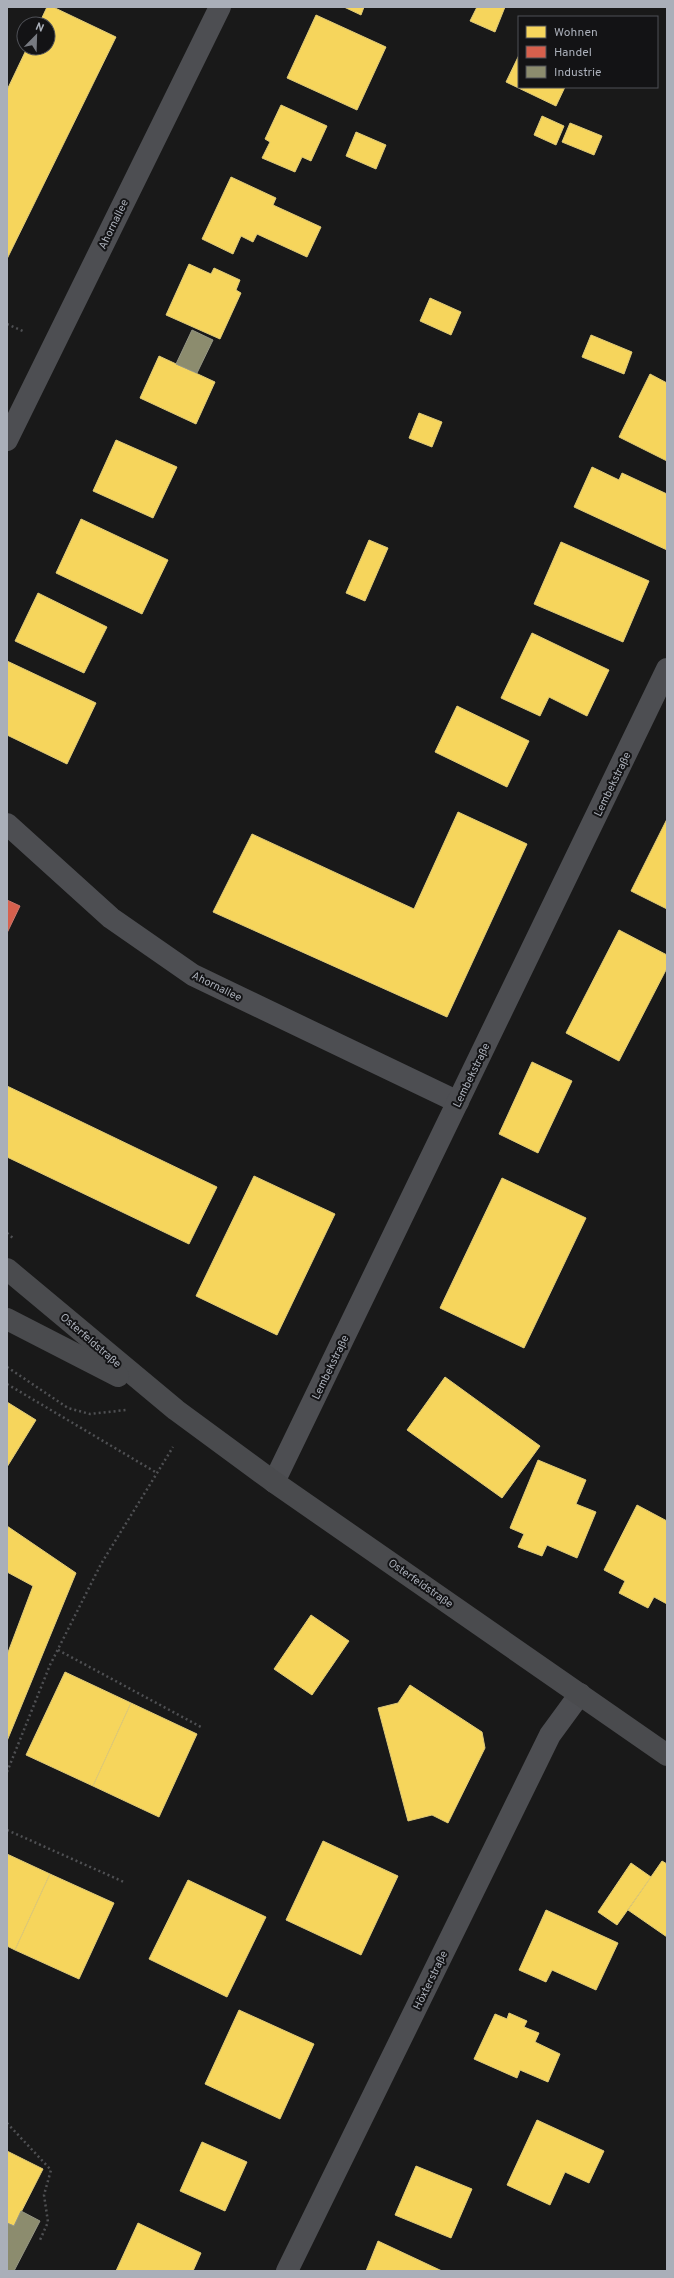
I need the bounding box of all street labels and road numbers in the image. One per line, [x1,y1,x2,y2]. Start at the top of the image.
street label: Ahornallee [96,197,132,252]
street label: Lembekstraße [591,750,635,819]
street label: Ahornallee [189,969,244,1005]
street label: Lembekstraße [450,1041,494,1110]
street label: Osterfeldstraße [57,1310,124,1371]
street label: Lembekstraße [309,1333,353,1402]
street label: Osterfeldstraße [385,1556,456,1611]
street label: Höxterstraße [411,1949,451,2012]

